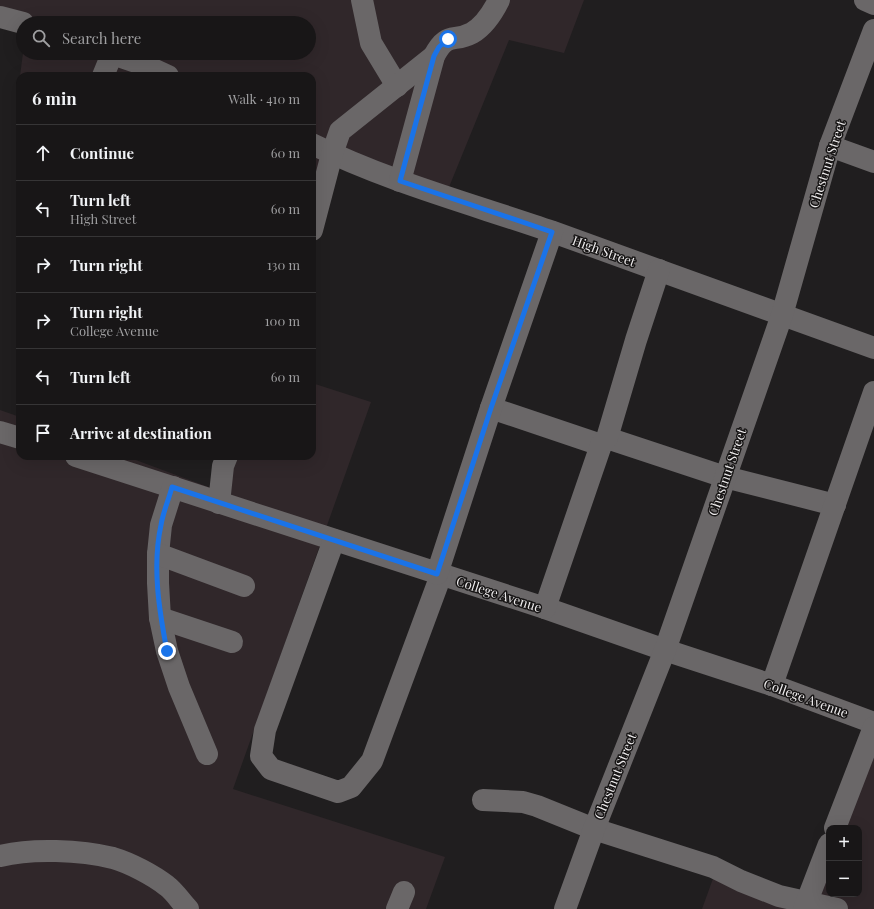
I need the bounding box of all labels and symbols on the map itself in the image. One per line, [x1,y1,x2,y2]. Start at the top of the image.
route start [439,30,457,48]
street label: Chestnut Street [804,117,849,210]
street label: High Street [570,231,639,270]
street label: Chestnut Street [704,425,750,518]
street label: College Avenue [454,572,544,615]
route end [158,642,176,660]
street label: College Avenue [762,674,851,721]
street label: Chestnut Street [590,730,640,821]

